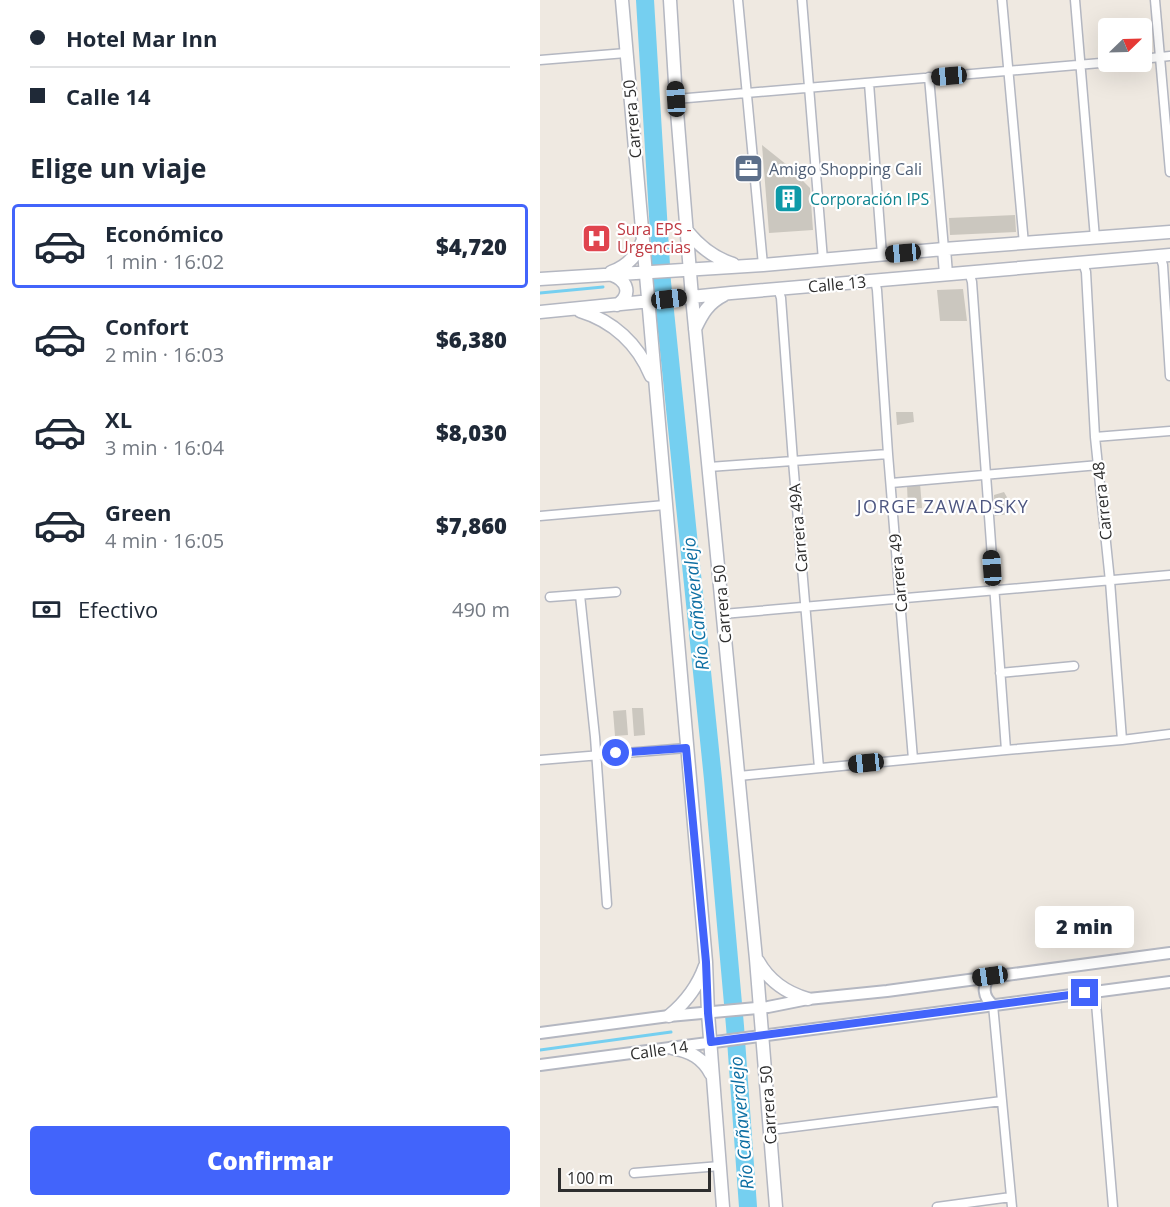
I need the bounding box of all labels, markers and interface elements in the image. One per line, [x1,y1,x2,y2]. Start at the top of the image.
north arrow [1098,18,1152,72]
map controls [1098,18,1152,72]
text: Hotel Mar Inn [66,23,217,53]
car [930,65,968,87]
street label: Carrera 50 [618,79,646,159]
text: Calle 14 [66,81,151,111]
car [666,81,686,117]
text: Elige un viaje [30,149,206,186]
office icon: Amigo Shopping Cali [732,153,764,185]
place label: Amigo Shopping Cali [769,158,922,180]
building icon: Corporación IPS [773,183,805,215]
place label: Corporación IPS [810,188,929,210]
text: Económico [105,218,224,248]
place label: Sura EPS - Urgencias [617,218,692,258]
icon: car [33,219,87,273]
hospital icon: Sura EPS - Urgencias [580,222,612,254]
text: $4,720 [436,231,507,261]
car [884,242,922,264]
text: 1 min · 16:02 [105,248,224,275]
street label: Calle 13 [807,270,867,298]
car [650,288,688,310]
text: Confort [105,311,189,341]
icon: car [33,312,87,366]
text: $6,380 [436,324,507,354]
text: 2 min · 16:03 [105,341,224,368]
text: XL [105,404,132,434]
icon: car [33,405,87,459]
text: $8,030 [436,417,507,447]
text: 3 min · 16:04 [105,434,224,461]
street label: Carrera 48 [1087,461,1117,541]
street label: Carrera 49A [783,482,813,573]
district label: JORGE ZAWADSKY [855,494,1029,518]
text: Green [105,497,171,527]
icon: car [33,498,87,552]
text: $7,860 [436,510,507,540]
text: 4 min · 16:05 [105,527,224,554]
street label: Carrera 49 [884,533,912,613]
water label: Río Cañaveralejo [676,536,714,672]
car [982,549,1002,587]
street label: Carrera 50 [708,564,736,644]
icon: cash [30,593,63,626]
text: Efectivo [78,594,158,624]
text: 490 m [452,596,510,623]
route start [602,739,629,766]
car [847,752,885,774]
callout: 2 min [1036,906,1134,948]
text: 2 min [1056,913,1113,940]
car [971,965,1009,987]
route end [1071,979,1098,1006]
street label: Calle 14 [629,1035,689,1065]
water label: Río Cañaveralejo [723,1055,759,1191]
street label: Carrera 50 [754,1065,782,1145]
button: Confirmar [30,1126,510,1195]
scale bar [558,1165,711,1192]
text: 100 m [567,1167,613,1189]

